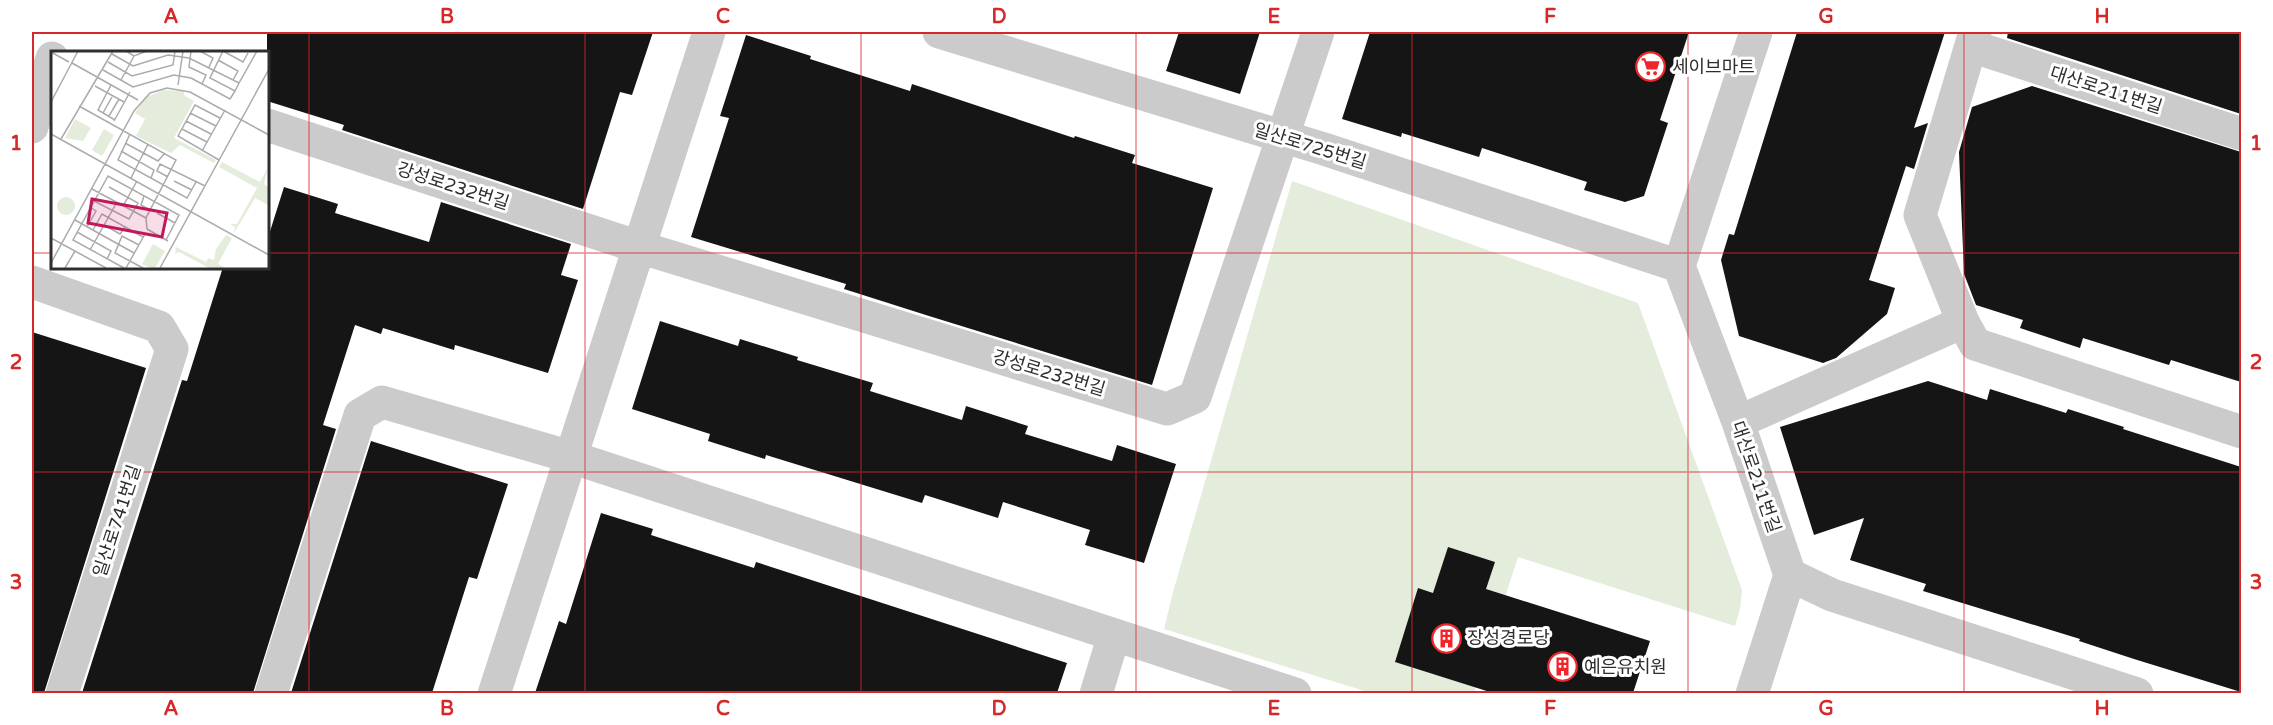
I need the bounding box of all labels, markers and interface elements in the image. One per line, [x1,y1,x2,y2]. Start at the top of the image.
text: A [164,5,179,29]
text: B [440,5,454,29]
text: C [716,5,730,29]
text: D [991,5,1007,29]
text: E [1268,5,1281,29]
text: F [1544,5,1556,29]
text: G [1818,5,1834,29]
text: H [2094,5,2110,29]
inset map [51,51,268,268]
supermarket icon: 세이브마트 [1635,51,1667,83]
place label: 세이브마트 [1672,56,1755,78]
street label: 대산로211번길 [2047,62,2165,118]
street label: 일산로725번길 [1251,118,1369,174]
text: 1 [10,132,22,156]
text: 1 [2250,132,2262,156]
street label: 강성로232번길 [394,158,512,214]
street label: 강성로232번길 [990,345,1108,401]
text: 2 [10,351,22,375]
text: 2 [2250,351,2262,375]
street label: 대산로211번길 [1727,418,1785,536]
street label: 일산로741번길 [89,462,145,580]
text: 3 [10,571,22,595]
text: 3 [2250,571,2262,595]
building icon: 장성경로당 [1430,622,1462,654]
place label: 장성경로당 [1467,627,1550,649]
building icon: 예은유치원 [1547,651,1579,683]
place label: 예은유치원 [1584,656,1667,678]
text: A [164,697,179,721]
text: B [440,697,454,721]
text: C [716,697,730,721]
text: D [991,697,1007,721]
text: E [1268,697,1281,721]
text: F [1544,697,1556,721]
text: G [1818,697,1834,721]
text: H [2094,697,2110,721]

